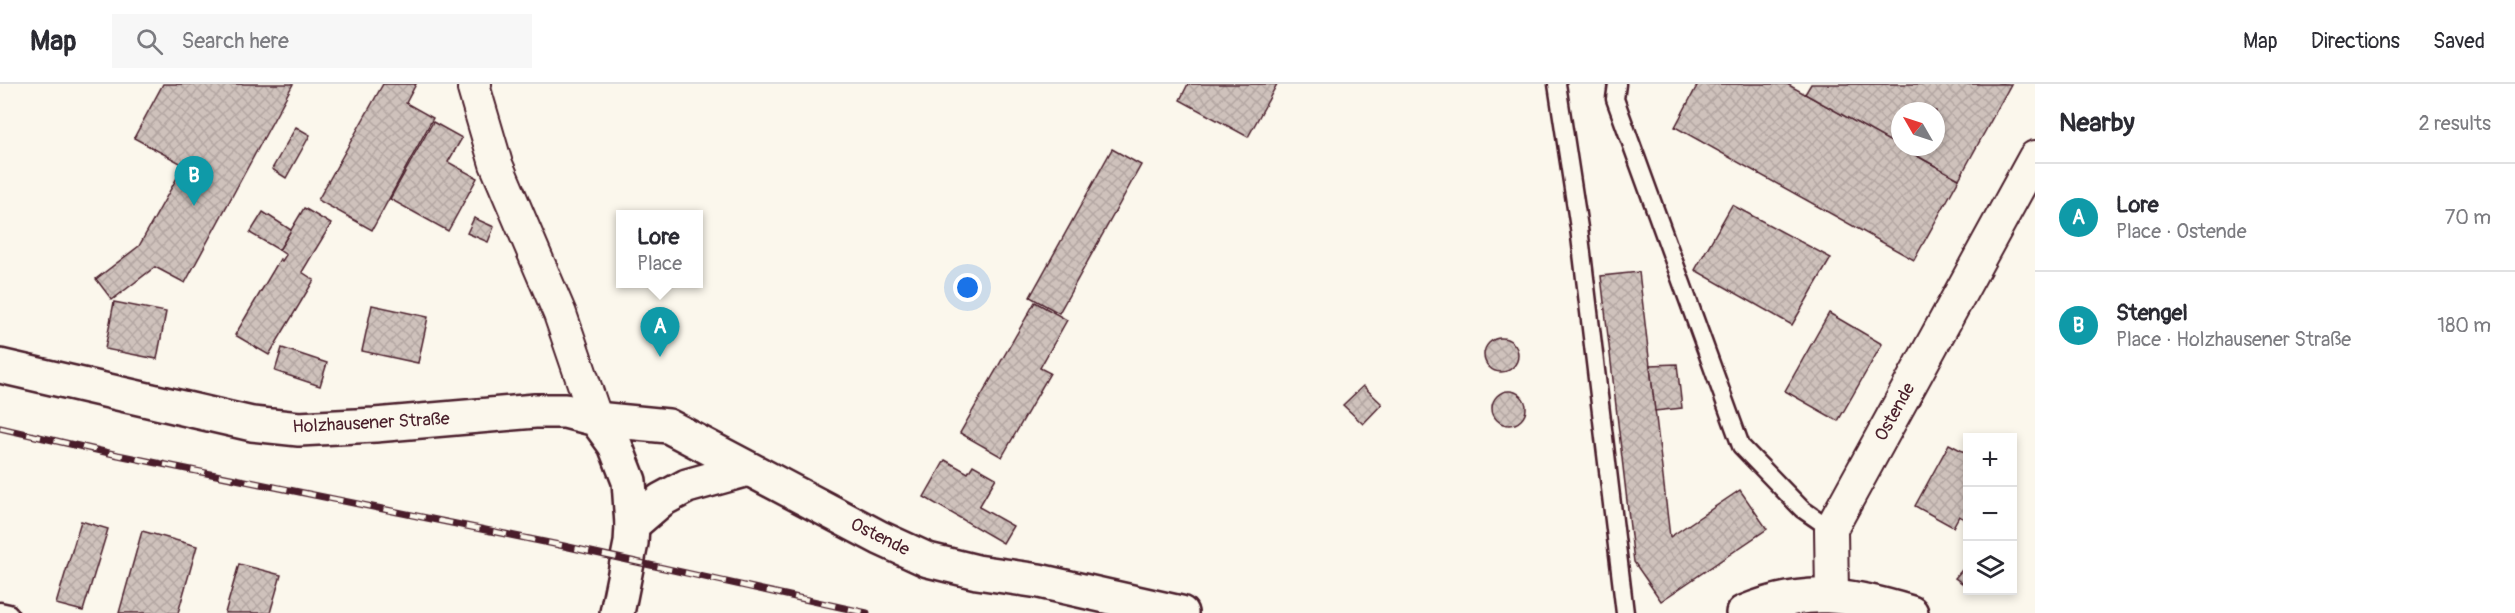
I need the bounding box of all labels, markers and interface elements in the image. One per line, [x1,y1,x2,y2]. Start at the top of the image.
search box [112,14,532,68]
text: Map [30,24,76,59]
icon: search [133,25,166,58]
text: Search here [181,27,289,55]
text: Map [2243,28,2278,55]
text: Directions [2311,28,2400,55]
text: Saved [2433,28,2485,55]
north arrow [1891,102,1945,156]
text: Nearby [2059,107,2135,139]
text: 2 results [2419,111,2491,136]
pin: B [174,156,214,206]
text: Lore [2116,191,2158,219]
text: A [2072,205,2085,230]
text: 70 m [2445,205,2491,230]
popup [616,210,703,288]
text: Place · Ostende [2116,219,2247,244]
text: Lore [637,223,679,251]
text: Place [637,251,682,276]
your location [953,273,982,302]
text: Stengel [2116,299,2188,327]
pin: A [640,308,680,357]
text: B [2073,313,2084,338]
text: 180 m [2437,313,2491,338]
text: Place · Holzhausener Straße [2116,327,2351,352]
street label: Ostende [1870,379,1920,445]
street label: Holzhausener Straße [292,407,450,439]
map controls [1963,433,2017,595]
button: + [1963,433,2017,487]
button: − [1963,487,2017,541]
street label: Ostende [847,513,914,561]
button: layers [1963,541,2017,595]

